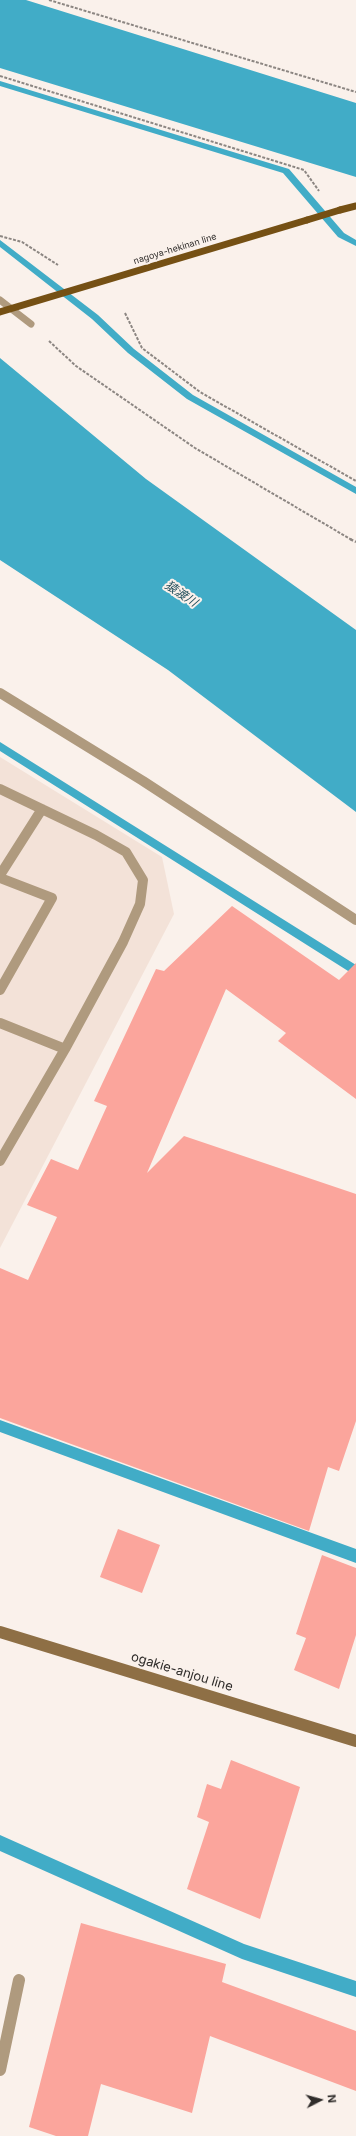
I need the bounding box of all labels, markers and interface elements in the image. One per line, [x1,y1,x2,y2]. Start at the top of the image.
street label: nagoya-hekinan line [132,231,218,267]
water label: 猿渡川 [162,578,200,610]
street label: ogakie-anjou line [129,1649,235,1695]
north arrow [300,2080,340,2120]
text: N [325,2094,339,2104]

